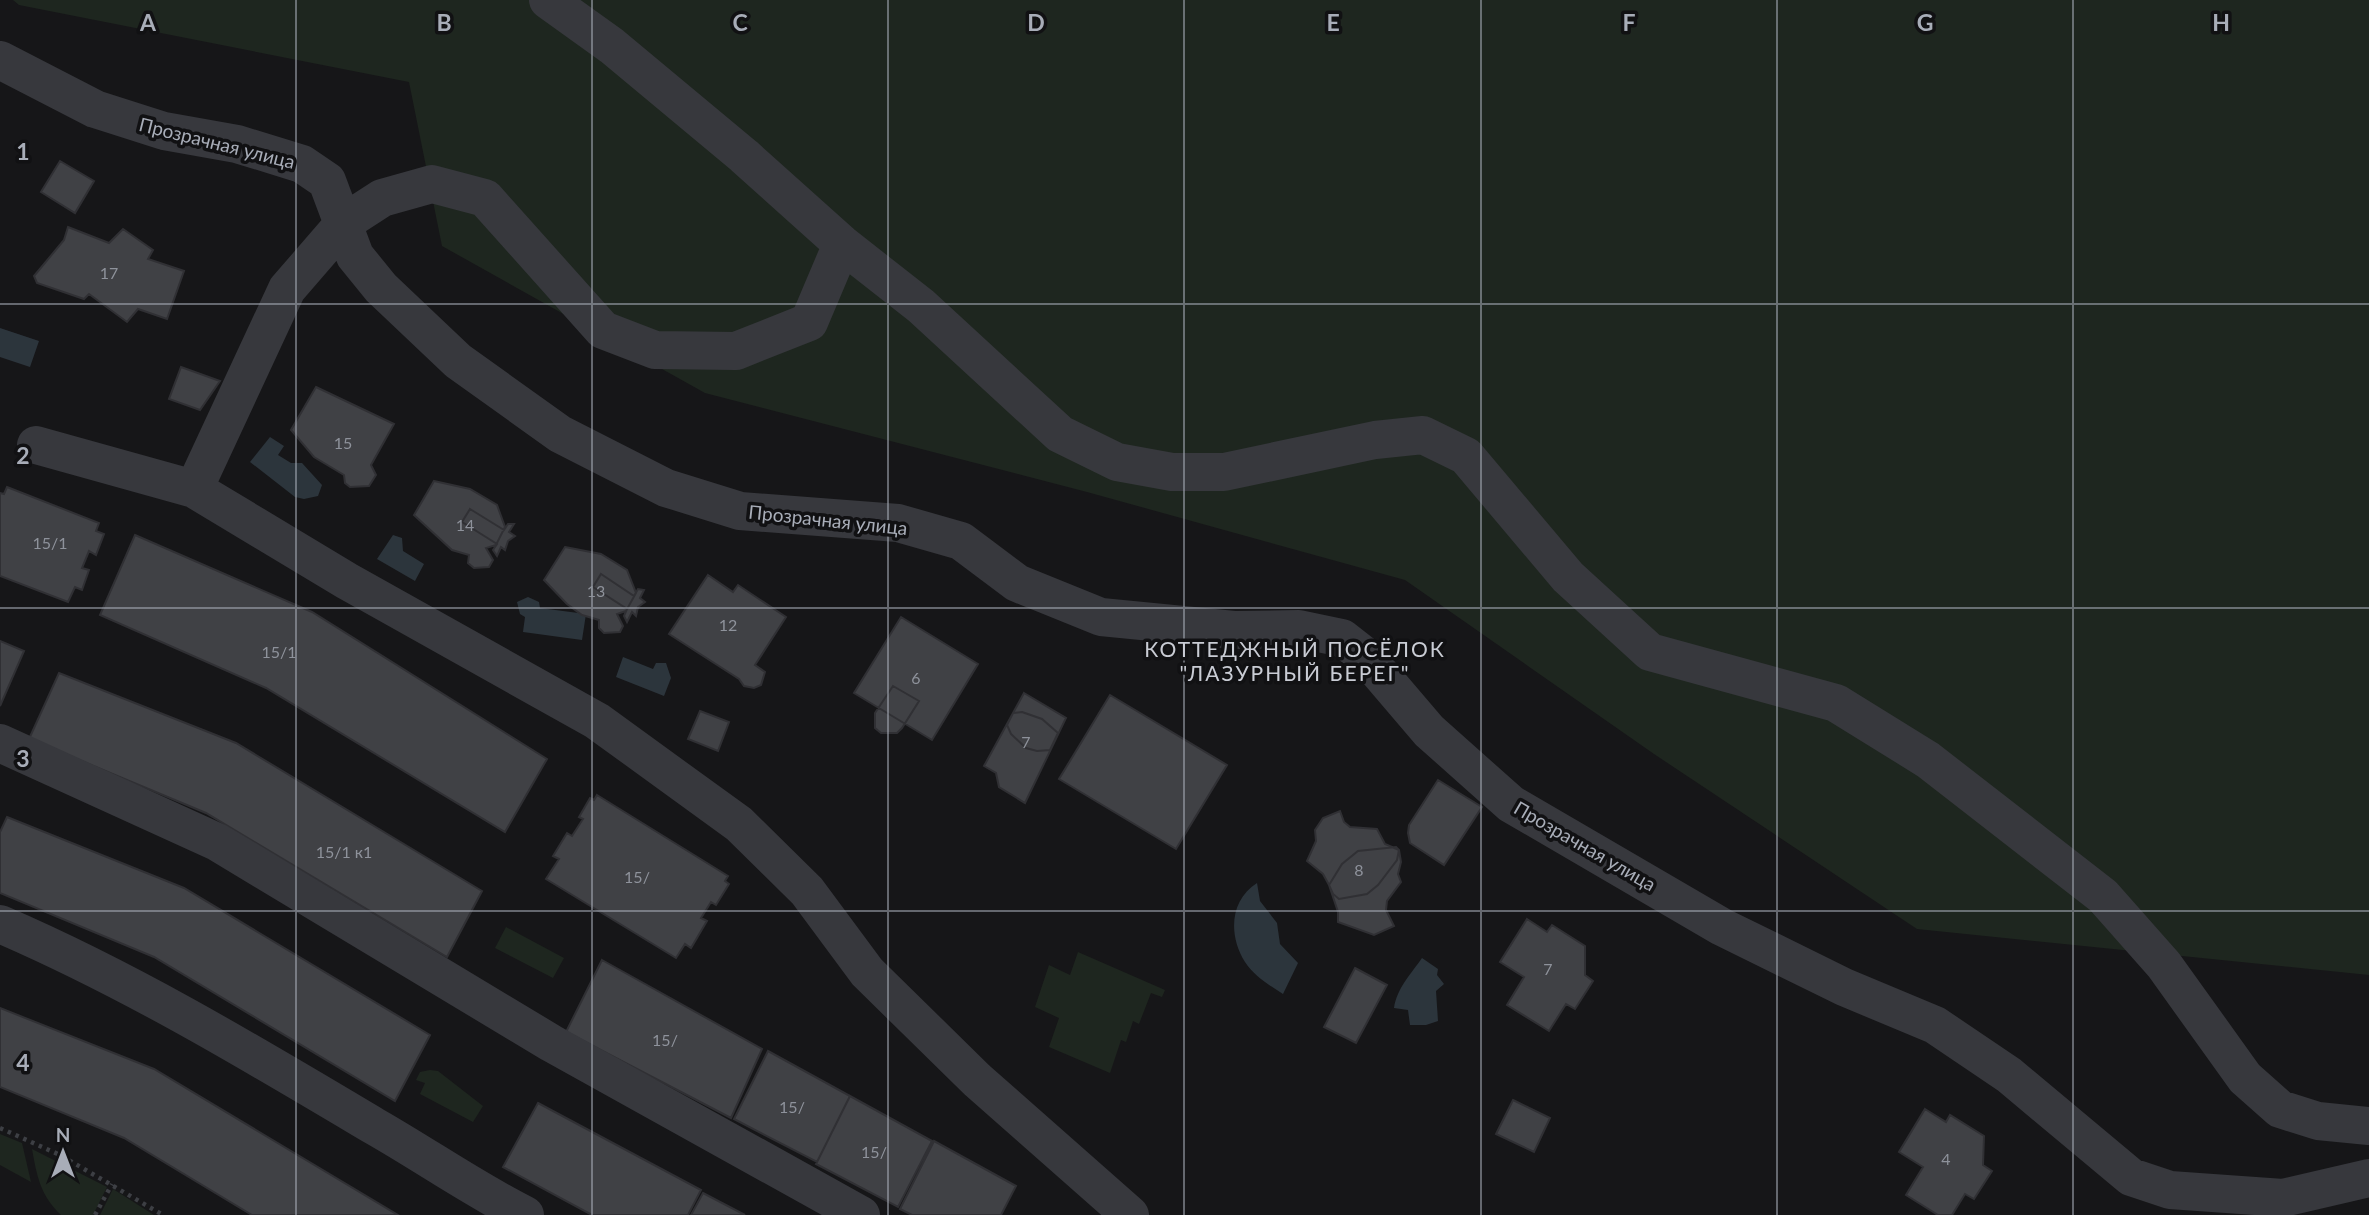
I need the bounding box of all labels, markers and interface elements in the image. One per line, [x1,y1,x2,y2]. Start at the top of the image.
text: A [139,8,157,36]
text: B [436,8,452,36]
text: C [732,8,748,36]
text: D [1027,8,1045,36]
text: E [1326,8,1340,36]
text: F [1622,8,1636,36]
text: G [1917,8,1933,36]
text: H [2212,8,2230,36]
street label: Прозрачная улица [137,112,297,173]
text: 1 [16,137,30,165]
house number: 17 [100,263,118,282]
house number: 15 [334,433,352,452]
text: 2 [16,441,30,469]
street label: Прозрачная улица [747,500,909,539]
house number: 14 [456,515,474,534]
house number: 15/1 [32,533,68,552]
house number: 13 [587,581,605,600]
house number: 12 [719,615,737,634]
district label: КОТТЕДЖНЫЙ ПОСЁЛОК "ЛАЗУРНЫЙ БЕРЕГ" [1144,636,1446,685]
house number: 15/1 [261,642,297,661]
house number: 6 [911,668,921,687]
house number: 7 [1021,732,1031,751]
text: 3 [16,744,30,772]
street label: Прозрачная улица [1510,796,1660,895]
house number: 15/1 к1 [316,842,372,861]
house number: 8 [1354,860,1364,879]
house number: 15/ [624,867,650,886]
house number: 7 [1543,959,1553,978]
house number: 15/ [652,1030,678,1049]
text: 4 [16,1048,30,1076]
house number: 15/ [779,1097,805,1116]
north arrow [28,1117,98,1187]
text: N [56,1123,70,1146]
house number: 15/ [861,1142,887,1161]
house number: 4 [1941,1149,1951,1168]

